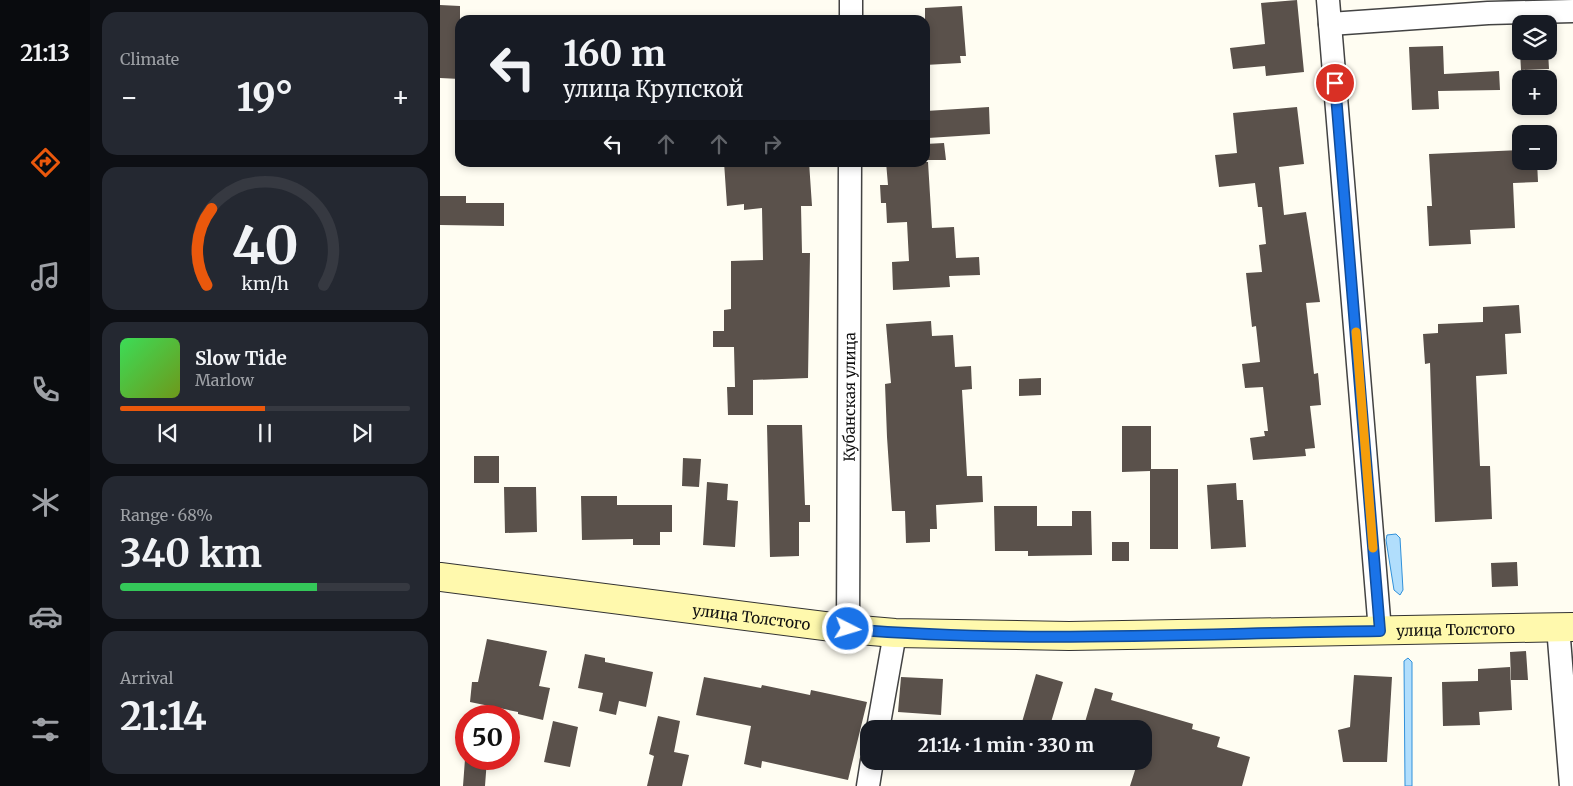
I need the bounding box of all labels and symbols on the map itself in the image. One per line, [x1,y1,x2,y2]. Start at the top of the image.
pin [1314,62,1356,104]
street label: Кубанская улица [839,332,859,462]
street label: улица Толстого [691,600,812,634]
position arrow [821,602,873,654]
street label: улица Толстого [1396,619,1515,640]
speed limit sign: 50 [455,705,520,770]

